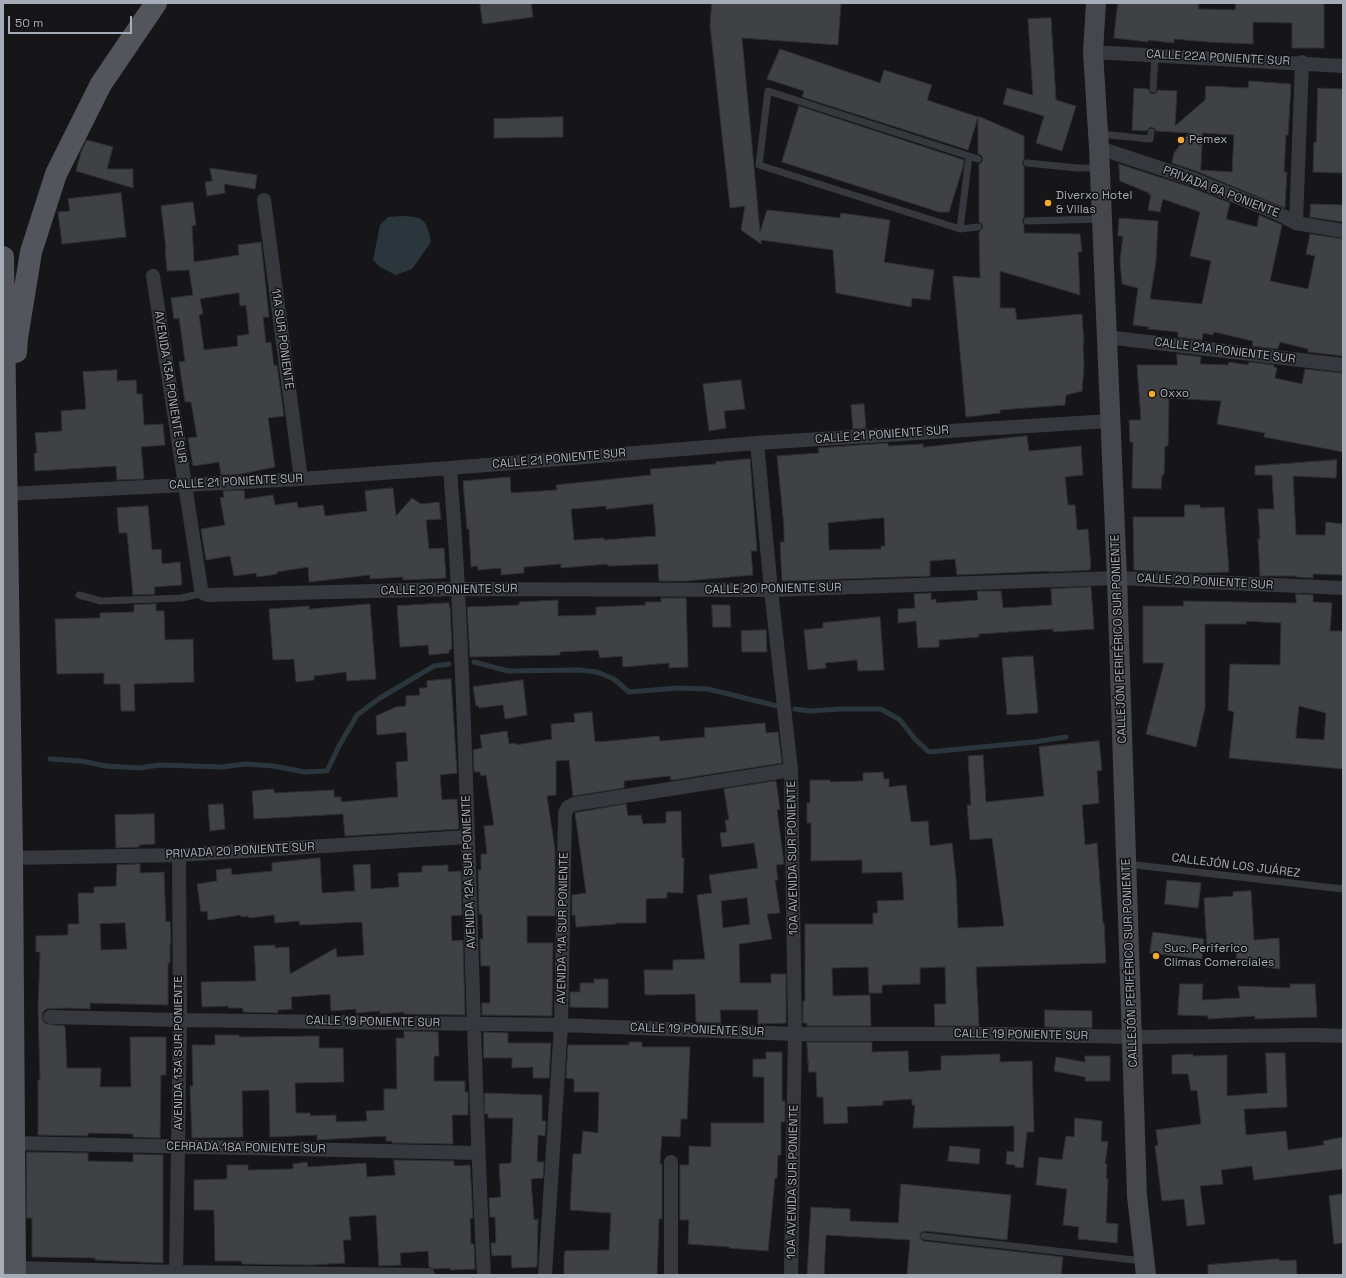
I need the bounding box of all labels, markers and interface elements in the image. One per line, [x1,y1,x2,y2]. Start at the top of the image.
scale bar [10,8,134,34]
text: 50 m [15,15,43,31]
street label: CALLE 22A PONIENTE SUR [1146,47,1290,69]
place label: Pemex [1189,133,1227,147]
marker: Pemex [1176,135,1186,145]
street label: PRIVADA 6A PONIENTE [1161,163,1281,221]
place label: Diverxo Hotel & Villas [1056,189,1132,217]
marker: Diverxo Hotel & Villas [1043,198,1053,208]
street label: 11A SUR PONIENTE [268,288,296,390]
street label: AVENIDA 13A PONIENTE SUR [151,310,189,464]
street label: CALLE 21A PONIENTE SUR [1154,335,1296,367]
place label: Oxxo [1160,387,1189,401]
marker: Oxxo [1147,389,1157,399]
street label: CALLE 21 PONIENTE SUR [815,423,949,447]
street label: CALLE 21 PONIENTE SUR [492,446,626,472]
street label: CALLE 21 PONIENTE SUR [169,471,303,493]
street label: CALLEJÓN PERIFÉRICO SUR PONIENTE [1108,534,1130,744]
street label: CALLE 20 PONIENTE SUR [1136,571,1274,593]
street label: CALLE 20 PONIENTE SUR [704,581,842,597]
street label: CALLE 20 PONIENTE SUR [380,582,518,598]
street label: 10A AVENIDA SUR PONIENTE [784,781,802,935]
street label: AVENIDA 12A SUR PONIENTE [459,795,479,949]
street label: PRIVADA 20 PONIENTE SUR [165,840,315,862]
street label: CALLEJÓN LOS JUÁREZ [1171,851,1301,881]
street label: AVENIDA 11A SUR PONIENTE [554,852,572,1004]
street label: CALLEJÓN PERIFÉRICO SUR PONIENTE [1119,858,1141,1068]
place label: Suc. Periferico Climas Comerciales [1164,942,1274,970]
marker: Suc. Periferico Climas Comerciales [1151,951,1161,961]
street label: AVENIDA 13A SUR PONIENTE [172,976,186,1130]
street label: CALLE 19 PONIENTE SUR [306,1014,440,1030]
street label: CALLE 19 PONIENTE SUR [630,1020,764,1040]
street label: CALLE 19 PONIENTE SUR [954,1027,1088,1043]
street label: 10A AVENIDA SUR PONIENTE [784,1105,802,1259]
street label: CERRADA 18A PONIENTE SUR [166,1139,326,1157]

